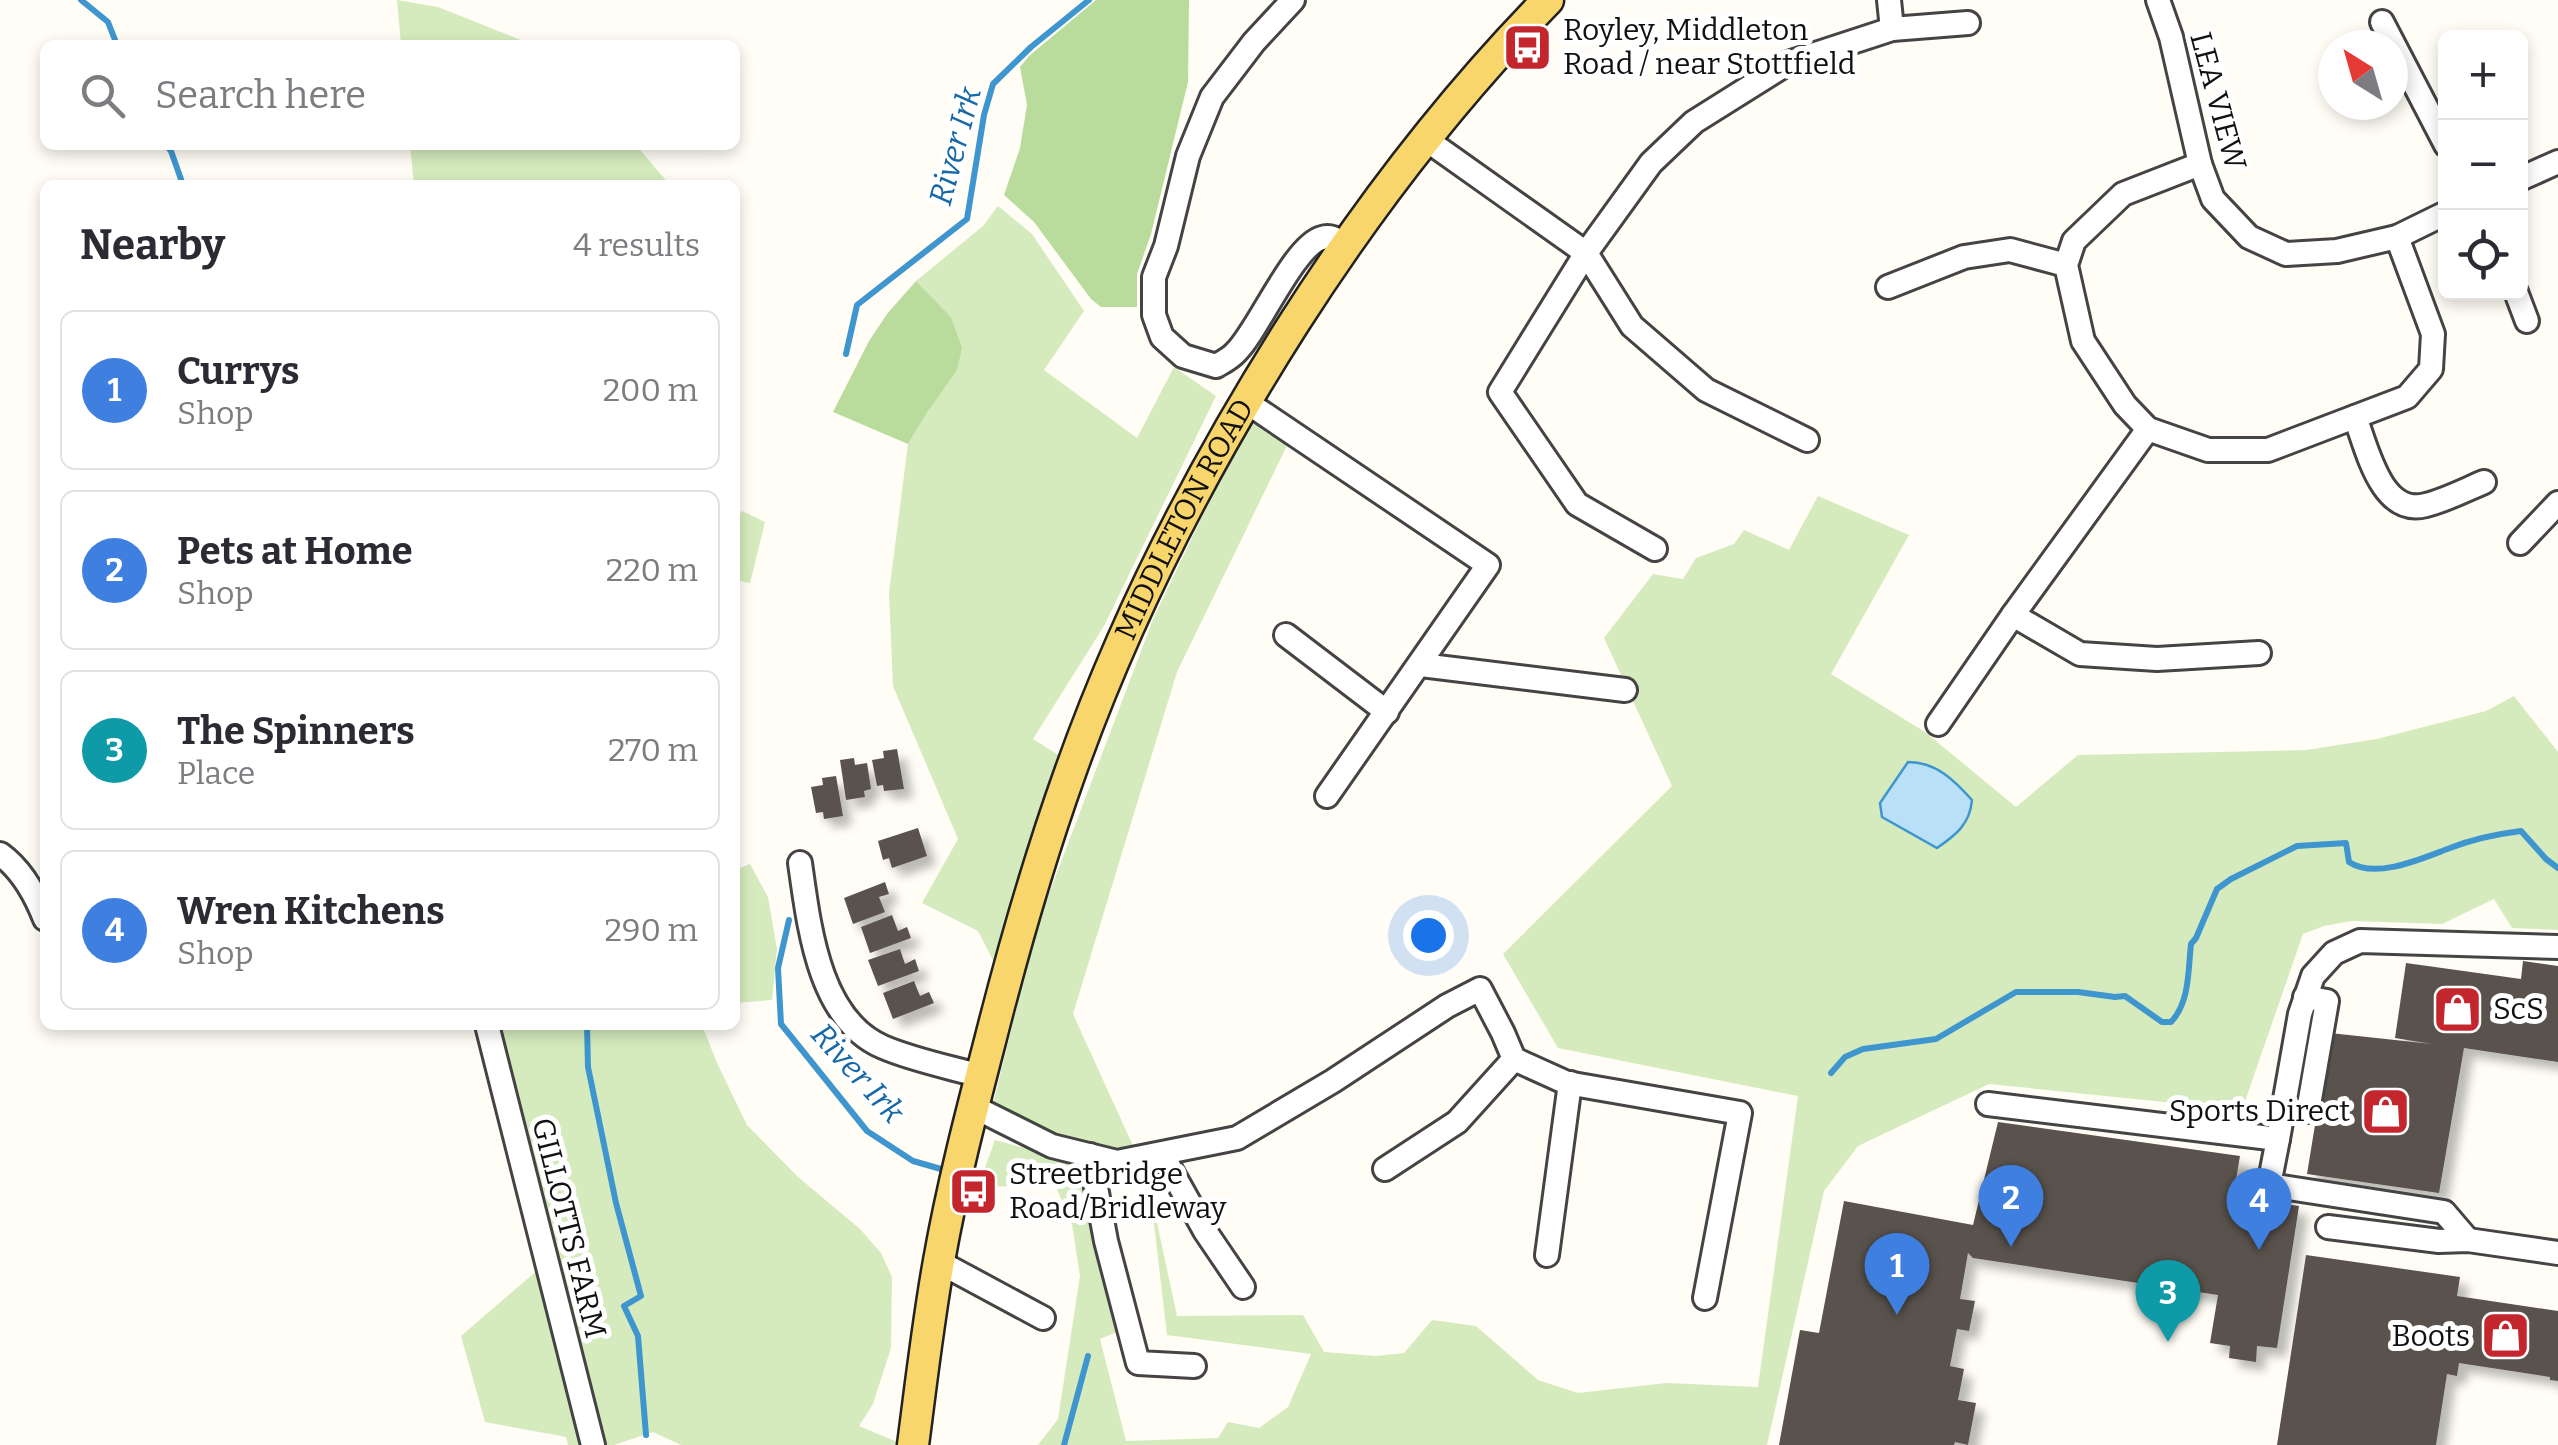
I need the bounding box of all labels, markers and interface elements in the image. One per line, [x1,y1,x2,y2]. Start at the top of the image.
place label: Royley, Middleton Road / near Stottfield [1563,12,1856,82]
bus stop icon: Royley, Middleton Road / near Stottfield [1502,21,1554,73]
street label: LEA VIEW [2182,28,2254,174]
north arrow [2318,30,2408,120]
map controls [2438,30,2528,300]
button: + [2438,30,2528,120]
search box [40,40,740,150]
icon: search [75,68,130,123]
text: Search here [155,72,366,118]
water label: River Irk [921,82,989,209]
button: − [2438,120,2528,210]
button: locate [2438,210,2528,300]
text: Nearby [80,220,225,270]
text: 4 results [573,226,700,264]
text: Currys [177,348,299,394]
text: 1 [108,371,121,409]
text: 200 m [603,371,698,409]
street label: MIDDLETON ROAD [1107,393,1261,645]
text: Shop [177,394,254,432]
text: Pets at Home [177,528,413,574]
text: 2 [105,551,124,589]
text: 220 m [606,551,698,589]
text: Shop [177,574,254,612]
text: The Spinners [177,708,415,754]
text: 3 [105,731,124,769]
text: 270 m [608,731,698,769]
text: Place [177,754,255,792]
text: Wren Kitchens [177,888,445,934]
your location [1403,910,1454,961]
text: 4 [105,911,124,949]
text: 290 m [604,911,698,949]
text: Shop [177,934,254,972]
shop icon: ScS [2432,983,2484,1035]
place label: ScS [2493,991,2544,1027]
water label: River Irk [804,1015,913,1131]
shop icon: Sports Direct [2359,1085,2411,1137]
place label: Sports Direct [2169,1093,2350,1129]
street label: GILLOTTS FARM [524,1114,614,1342]
place label: Streetbridge Road/Bridleway [1009,1156,1227,1226]
pin: 2 [1978,1164,2044,1247]
bus stop icon: Streetbridge Road/Bridleway [948,1165,1000,1217]
pin: 4 [2226,1168,2292,1250]
pin: 1 [1864,1232,1930,1315]
pin: 3 [2136,1260,2200,1342]
shop icon: Boots [2479,1310,2531,1362]
place label: Boots [2392,1318,2470,1354]

